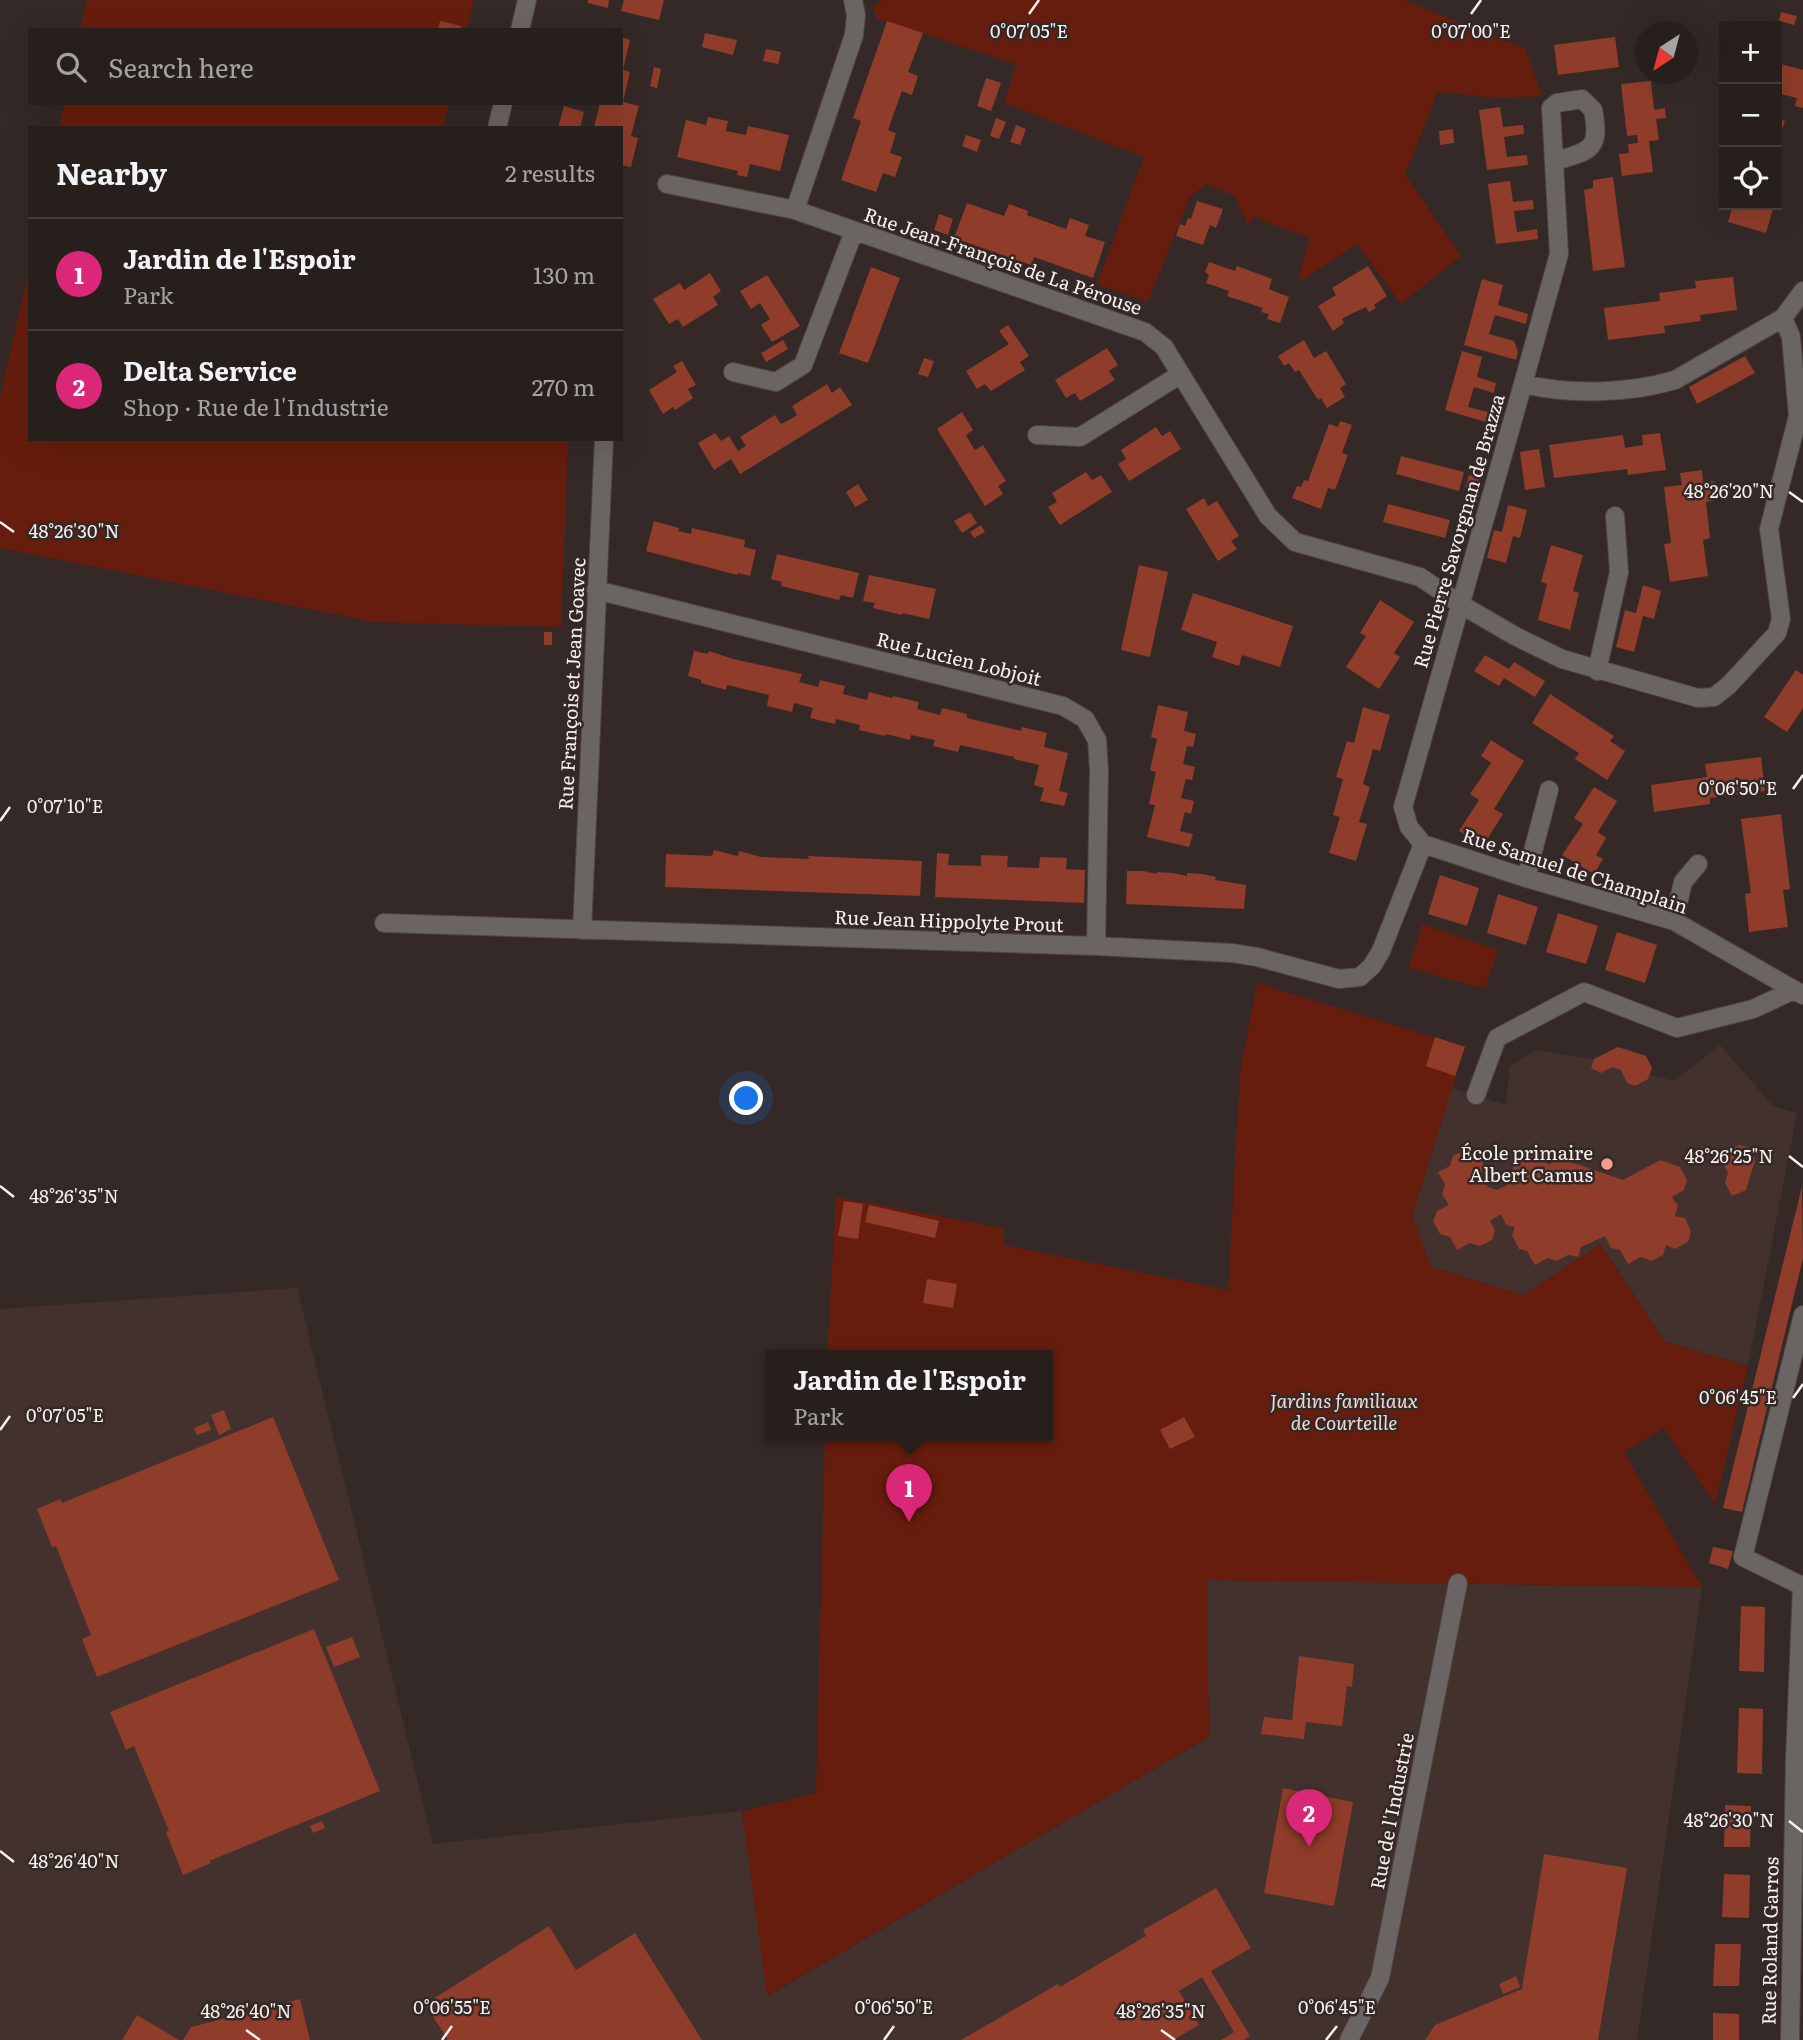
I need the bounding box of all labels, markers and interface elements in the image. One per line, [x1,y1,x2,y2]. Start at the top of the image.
text: 0°07'05"E [990,17,1068,44]
text: 0°07'00"E [1431,17,1511,44]
north arrow [1635,21,1698,84]
map controls [1719,21,1782,210]
button: + [1719,21,1782,84]
search box [28,28,623,105]
text: Search here [108,47,254,86]
icon: search [52,48,90,86]
button: − [1719,84,1782,147]
button: locate [1719,147,1782,210]
text: Nearby [56,150,167,194]
text: 2 results [505,155,595,189]
street label: Rue Jean-François de La Pérouse [861,199,1146,321]
text: Jardin de l'Espoir [123,238,356,277]
text: 1 [74,257,84,291]
text: 130 m [533,257,595,291]
text: Park [123,277,173,311]
text: Delta Service [123,350,297,389]
text: 2 [73,369,85,403]
text: 270 m [532,369,595,403]
text: Shop · Rue de l'Industrie [123,389,389,423]
street label: Rue Pierre Savorgnan de Brazza [1405,390,1511,671]
text: 48°26'20"N [1684,477,1774,504]
text: 48°26'30"N [29,517,119,544]
street label: Rue François et Jean Goavec [550,557,592,811]
street label: Rue Lucien Lobjoit [874,624,1045,692]
text: 0°06'50"E [1699,774,1777,801]
text: 0°07'10"E [27,792,103,819]
street label: Rue Samuel de Champlain [1459,820,1692,920]
street label: Rue Jean Hippolyte Prout [834,902,1065,938]
your location [729,1081,763,1115]
place label: École primaire Albert Camus [1460,1138,1593,1188]
text: 48°26'25"N [1684,1142,1774,1169]
marker: École primaire Albert Camus [1599,1156,1615,1172]
text: 48°26'35"N [29,1182,119,1209]
popup [766,1350,1053,1441]
text: Jardin de l'Espoir [793,1359,1026,1398]
text: 0°06'45"E [1699,1383,1777,1410]
park label: Jardins familiaux de Courteille [1270,1386,1418,1436]
text: Park [793,1398,844,1432]
text: 0°07'05"E [26,1401,104,1428]
pin: 1 [886,1464,932,1522]
street label: Rue de l'Industrie [1362,1730,1420,1892]
pin: 2 [1286,1789,1332,1847]
text: 48°26'30"N [1684,1806,1774,1833]
text: 48°26'40"N [28,1847,120,1874]
street label: Rue Roland Garros [1754,1856,1784,2025]
text: 0°06'55"E [413,1993,491,2020]
text: 0°06'50"E [855,1993,933,2020]
text: 0°06'45"E [1298,1993,1376,2020]
text: 48°26'40"N [200,1997,292,2024]
text: 48°26'35"N [1116,1997,1206,2024]

